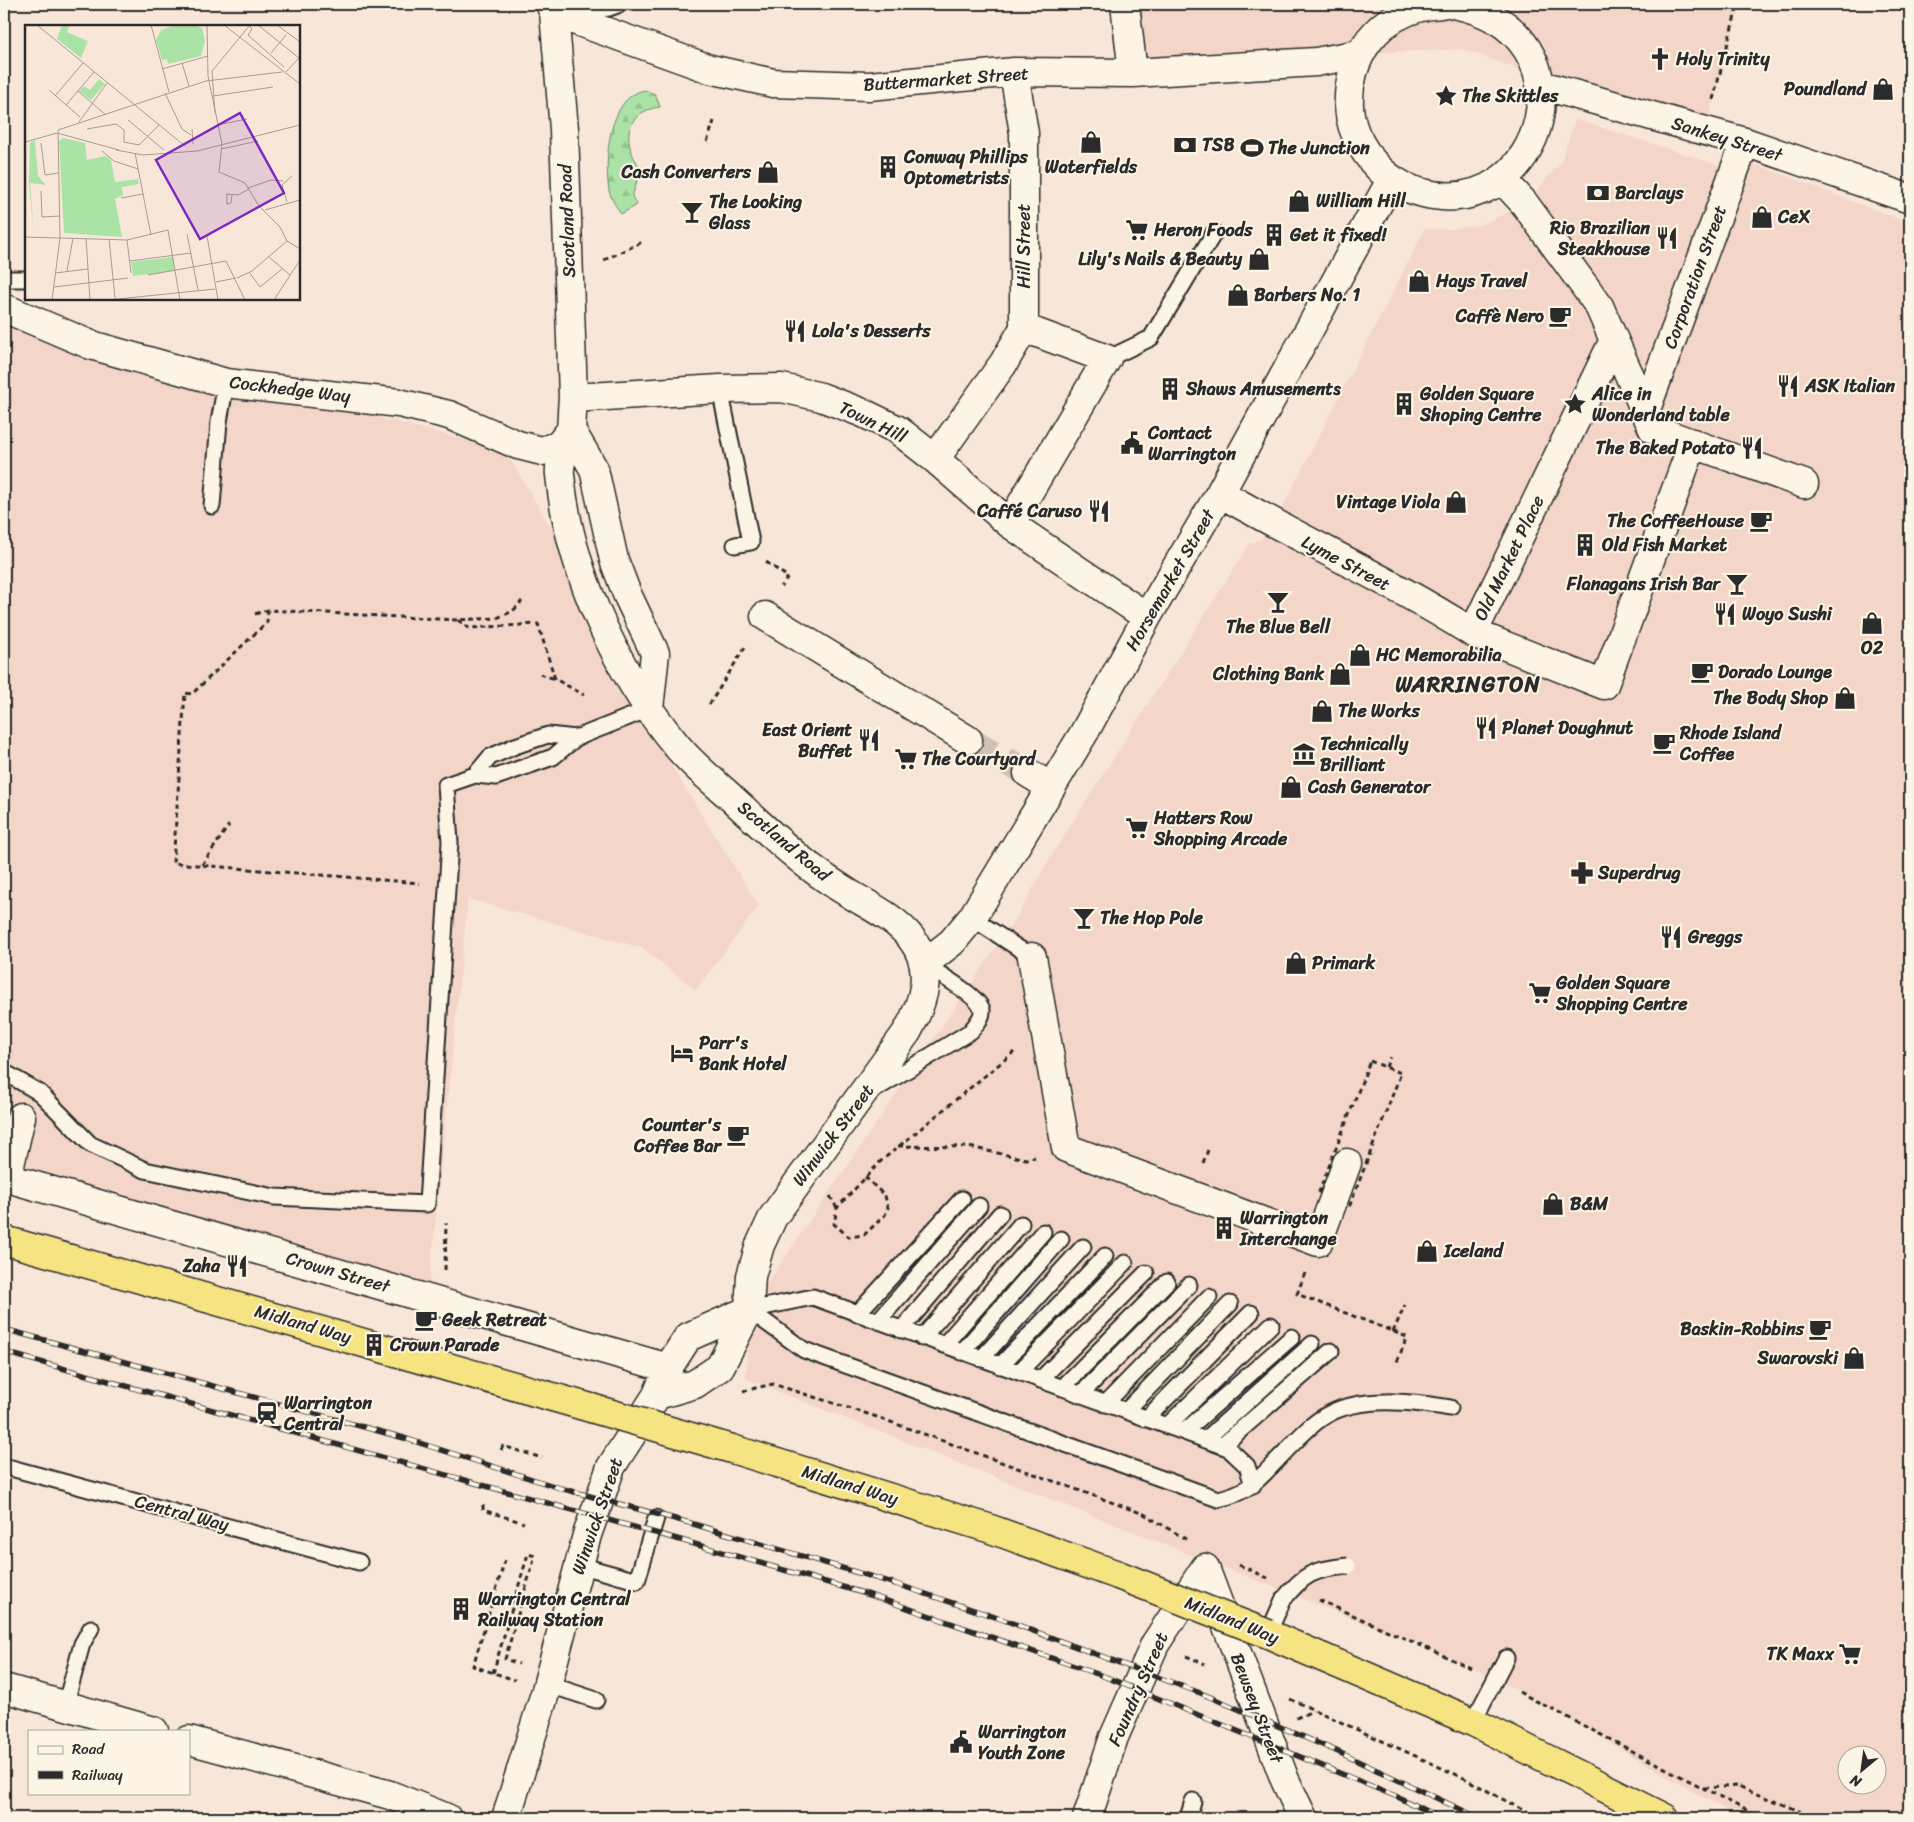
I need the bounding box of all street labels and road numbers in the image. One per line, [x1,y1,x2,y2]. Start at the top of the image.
street label: Buttermarket Street [862,57,1030,101]
street label: Sankey Street [1668,107,1787,171]
street label: Scotland Road [549,162,585,278]
street label: Corporation Street [1654,201,1736,353]
street label: Hill Street [1008,203,1040,288]
street label: Cockhedge Way [228,366,353,412]
street label: Town Hill [833,392,913,453]
street label: Old Market Place [1465,490,1553,626]
street label: Horsemarket Street [1116,502,1224,657]
street label: Lyme Street [1296,526,1397,600]
street label: Scotland Road [730,792,839,891]
street label: Winwick Street [783,1077,883,1193]
street label: Crown Street [282,1242,395,1302]
street label: Midland Way [251,1295,356,1353]
street label: Winwick Street [562,1453,632,1579]
street label: Midland Way [798,1455,903,1515]
street label: Central Way [131,1485,233,1541]
street label: Midland Way [1180,1587,1285,1654]
street label: Foundry Street [1099,1627,1178,1751]
street label: Bewsey Street [1221,1648,1293,1769]

